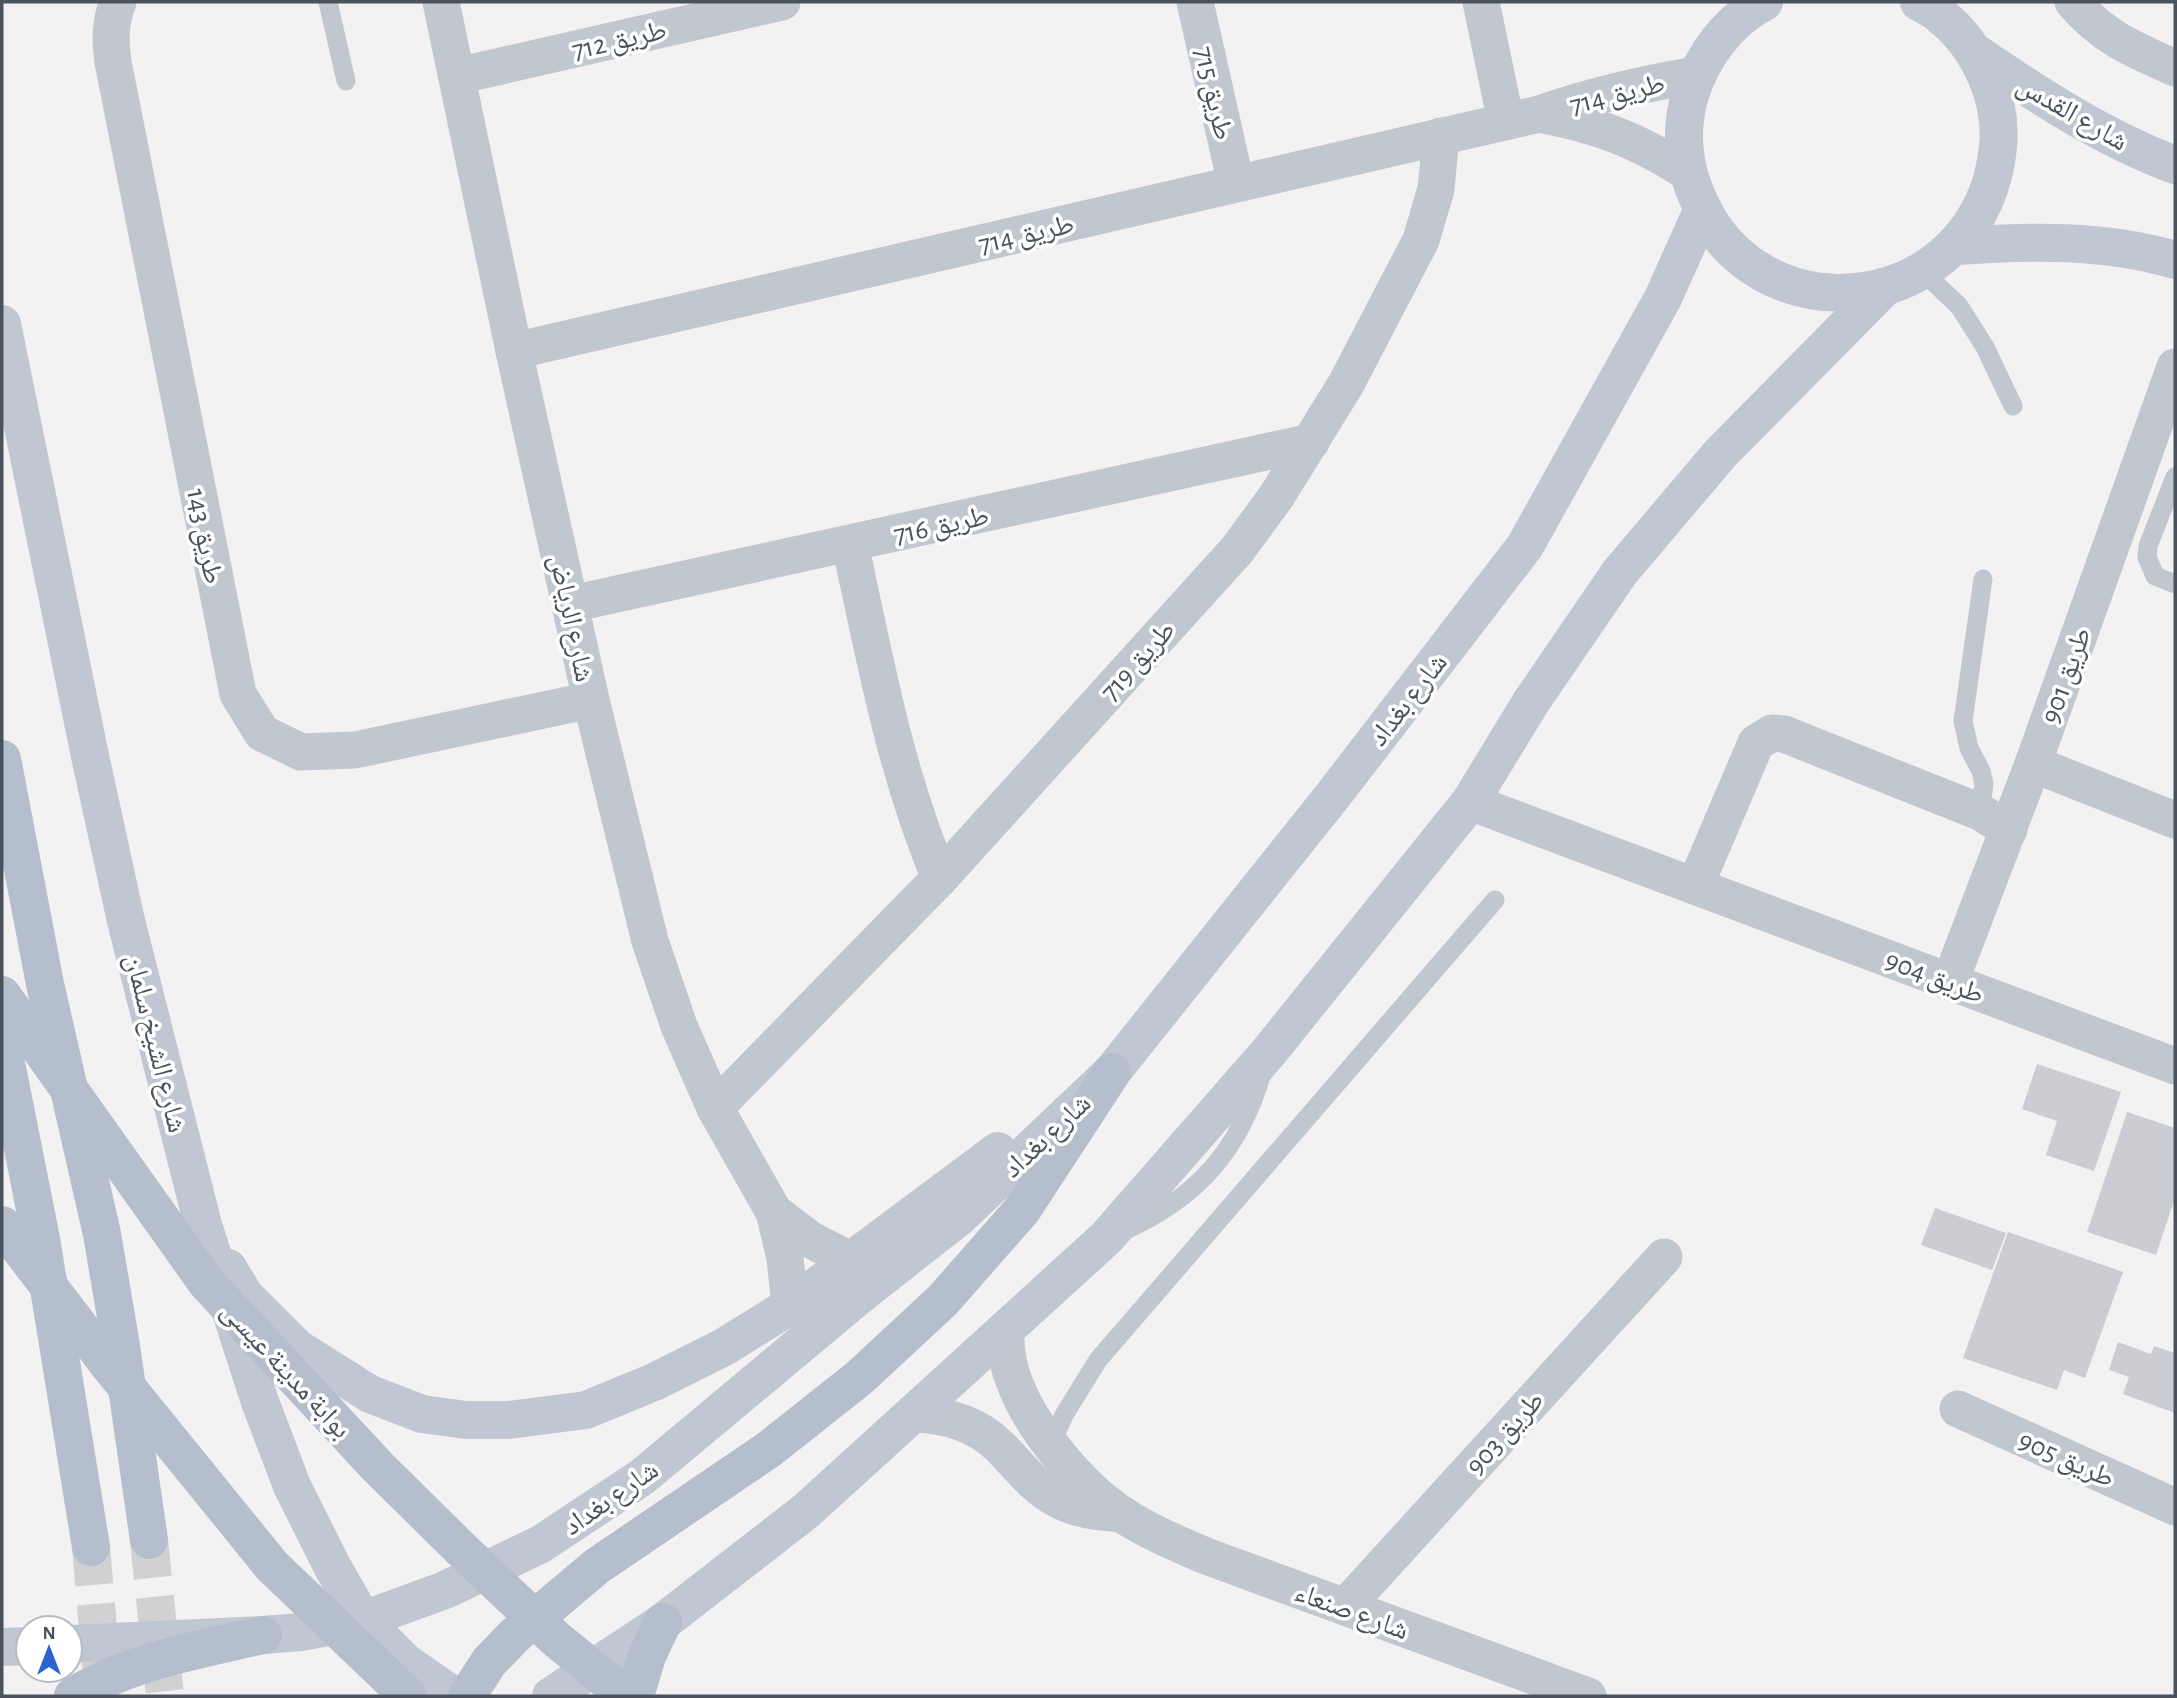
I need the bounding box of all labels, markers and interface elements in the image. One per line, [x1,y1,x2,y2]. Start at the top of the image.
street label: طريق 712 [570,17,670,67]
street label: طريق 715 [1187,44,1237,143]
street label: طريق 714 [1567,70,1668,122]
street label: شارع القدس [2011,71,2132,158]
street label: طريق 714 [976,210,1077,261]
street label: طريق 143 [179,486,227,587]
street label: طريق 716 [891,502,992,552]
street label: شارع الرياض [542,552,598,685]
street label: طريق 719 [1096,616,1183,708]
street label: طريق 901 [2037,624,2099,728]
street label: شارع بغداد [1364,649,1455,753]
street label: طريق 904 [1880,946,1988,1011]
street label: شارع الشيخ سلمان [117,951,191,1136]
street label: شارع بغداد [998,1089,1098,1185]
street label: بوابة مدينة عيسى [214,1297,356,1445]
street label: طريق 903 [1461,1386,1551,1482]
street label: طريق 905 [2013,1426,2118,1495]
street label: شارع بغداد [559,1456,665,1543]
street label: شارع صنعاء [1290,1578,1412,1647]
north arrow [14,1614,84,1684]
text: N [42,1624,56,1643]

